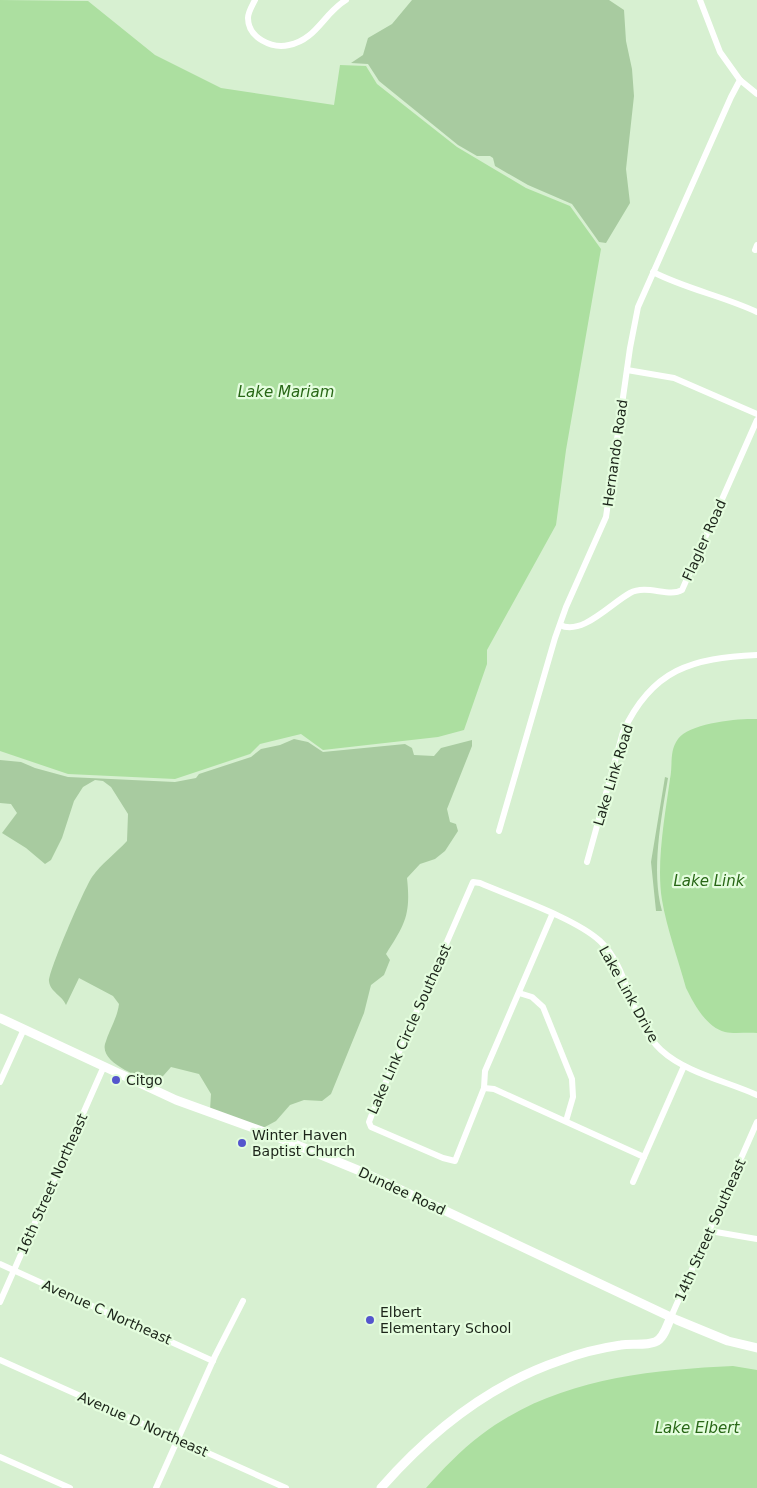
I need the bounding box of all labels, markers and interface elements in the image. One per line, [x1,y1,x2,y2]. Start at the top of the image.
water label: Lake Mariam [238,383,334,401]
street label: Hernando Road [600,398,630,508]
street label: Flagler Road [679,497,729,583]
street label: Lake Link Road [590,722,636,828]
water label: Lake Link [674,872,746,890]
street label: Lake Link Circle Southeast [364,941,454,1117]
street label: Lake Link Drive [596,943,662,1045]
place label: Citgo [126,1072,163,1088]
marker: Citgo [110,1074,122,1086]
street label: 16th Street Northeast [14,1111,91,1257]
place label: Winter Haven Baptist Church [252,1127,355,1159]
marker: Winter Haven Baptist Church [236,1137,248,1149]
street label: 14th Street Southeast [671,1156,749,1304]
street label: Dundee Road [356,1164,448,1218]
street label: Avenue C Northeast [40,1276,175,1348]
place label: Elbert Elementary School [380,1304,512,1336]
marker: Elbert Elementary School [364,1314,376,1326]
street label: Avenue D Northeast [75,1388,211,1460]
water label: Lake Elbert [655,1419,740,1437]

